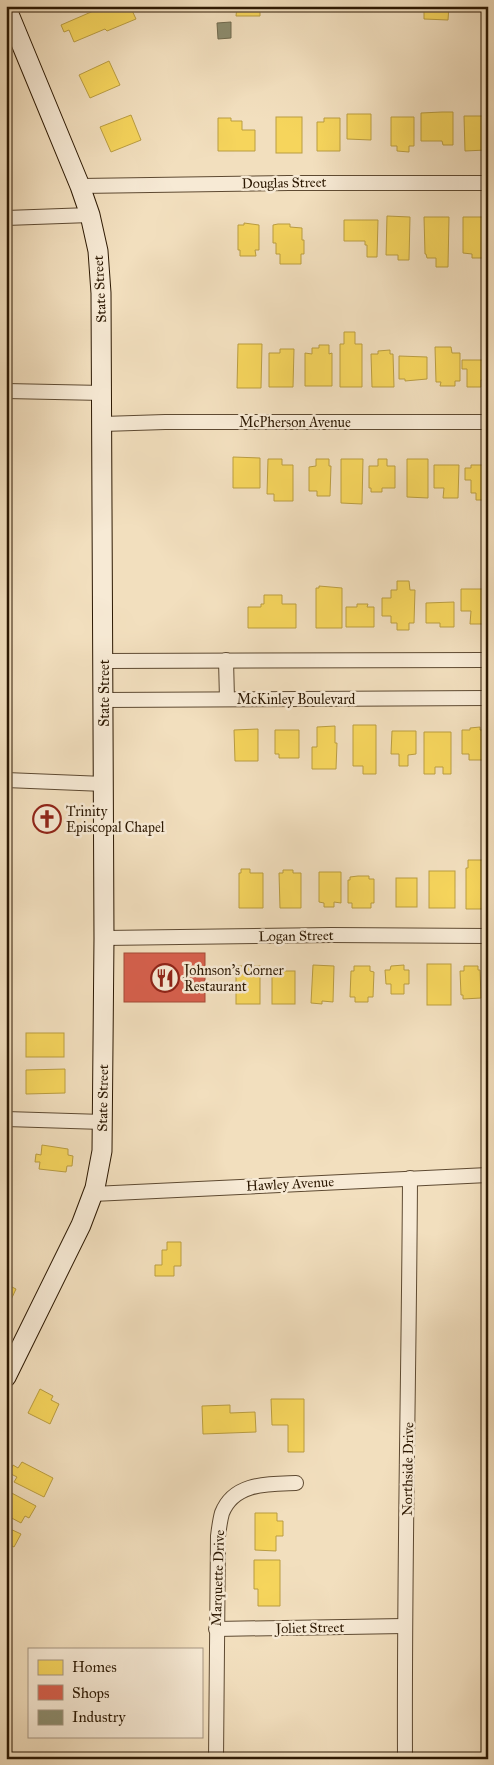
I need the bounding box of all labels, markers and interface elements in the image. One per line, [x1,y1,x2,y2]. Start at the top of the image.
street label: Douglas Street [241,174,327,192]
street label: State Street [90,255,110,323]
street label: McPherson Avenue [239,414,351,431]
street label: State Street [96,659,113,727]
street label: McKinley Boulevard [237,691,355,708]
place label: Trinity Episcopal Chapel [66,803,165,836]
church icon: Trinity Episcopal Chapel [32,804,62,834]
street label: Logan Street [258,927,334,945]
place label: Johnson's Corner Restaurant [182,962,284,995]
restaurant icon: Johnson's Corner Restaurant [150,963,180,993]
street label: State Street [94,1064,112,1132]
street label: Hawley Avenue [246,1173,335,1195]
street label: Northside Drive [399,1422,417,1516]
street label: Marquette Drive [208,1529,229,1627]
street label: Joliet Street [274,1619,345,1638]
legend [28,1648,202,1738]
text: Homes [72,1658,117,1676]
text: Shops [72,1684,110,1702]
text: Industry [72,1708,126,1726]

